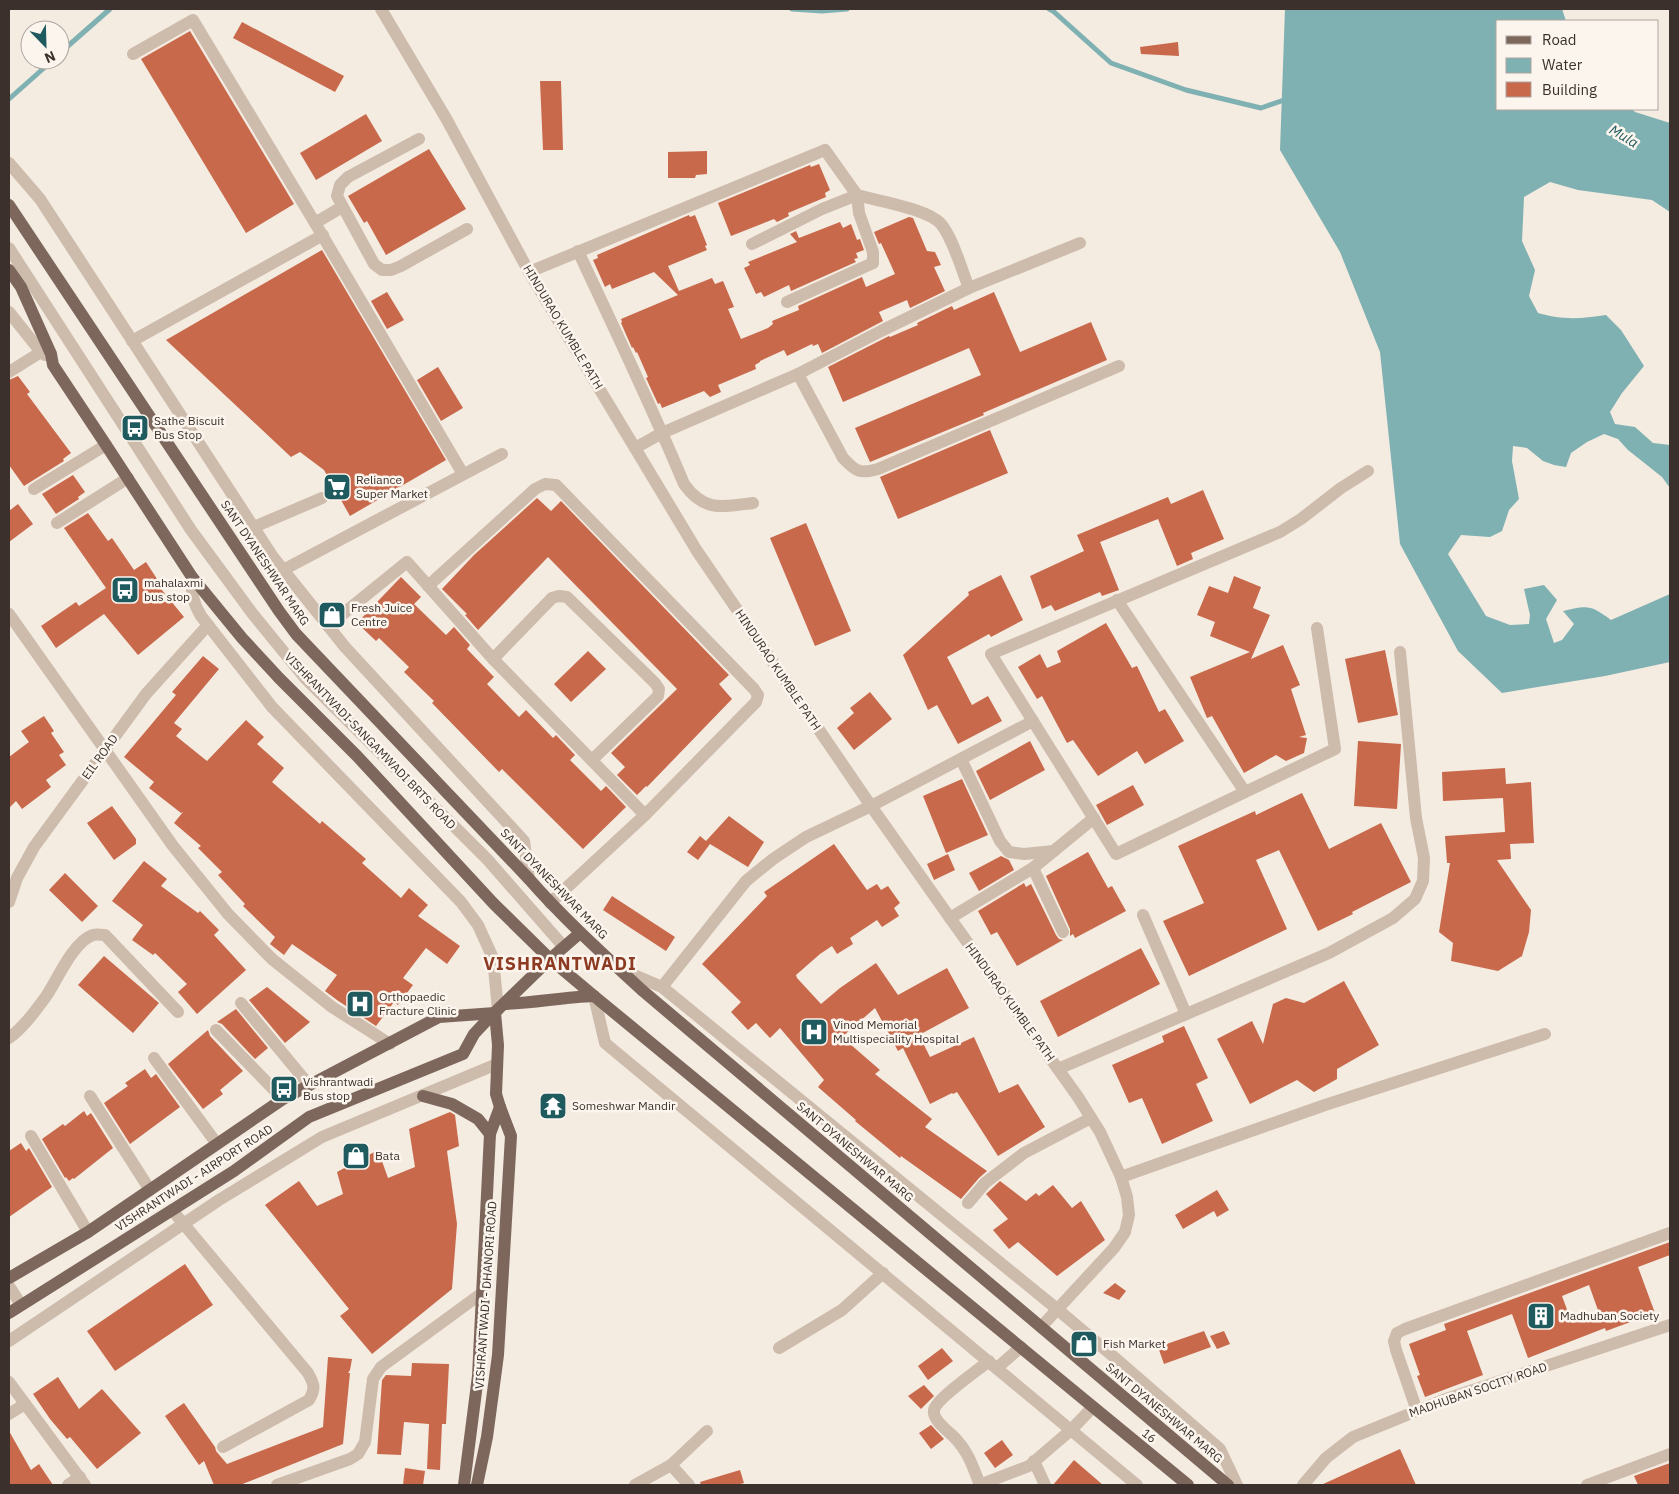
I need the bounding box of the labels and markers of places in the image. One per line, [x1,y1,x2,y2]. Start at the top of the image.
bus stop icon: Sathe Biscuit Bus Stop [120,413,150,443]
place label: Sathe Biscuit Bus Stop [154,413,225,442]
supermarket icon: Reliance Super Market [322,472,352,502]
place label: Reliance Super Market [356,472,428,501]
bus stop icon: mahalaxmi bus stop [110,575,140,605]
place label: mahalaxmi bus stop [144,575,203,604]
shop icon: Fresh Juice Centre [317,600,347,630]
place label: Fresh Juice Centre [351,600,413,629]
hospital icon: Orthopaedic Fracture Clinic [345,989,375,1019]
place label: Orthopaedic Fracture Clinic [379,989,457,1018]
hospital icon: Vinod Memorial Multispeciality Hospital [799,1017,829,1047]
place label: Vinod Memorial Multispeciality Hospital [833,1017,959,1046]
bus stop icon: Vishrantwadi Bus stop [269,1074,299,1104]
place label: Vishrantwadi Bus stop [303,1074,373,1103]
temple icon: Someshwar Mandir [538,1091,568,1121]
place label: Someshwar Mandir [572,1098,676,1113]
shop icon: Bata [341,1141,371,1171]
place label: Bata [375,1148,400,1163]
building icon: Madhuban Society [1526,1301,1556,1331]
place label: Madhuban Society [1560,1308,1659,1323]
shop icon: Fish Market [1069,1329,1099,1359]
place label: Fish Market [1103,1336,1166,1351]

